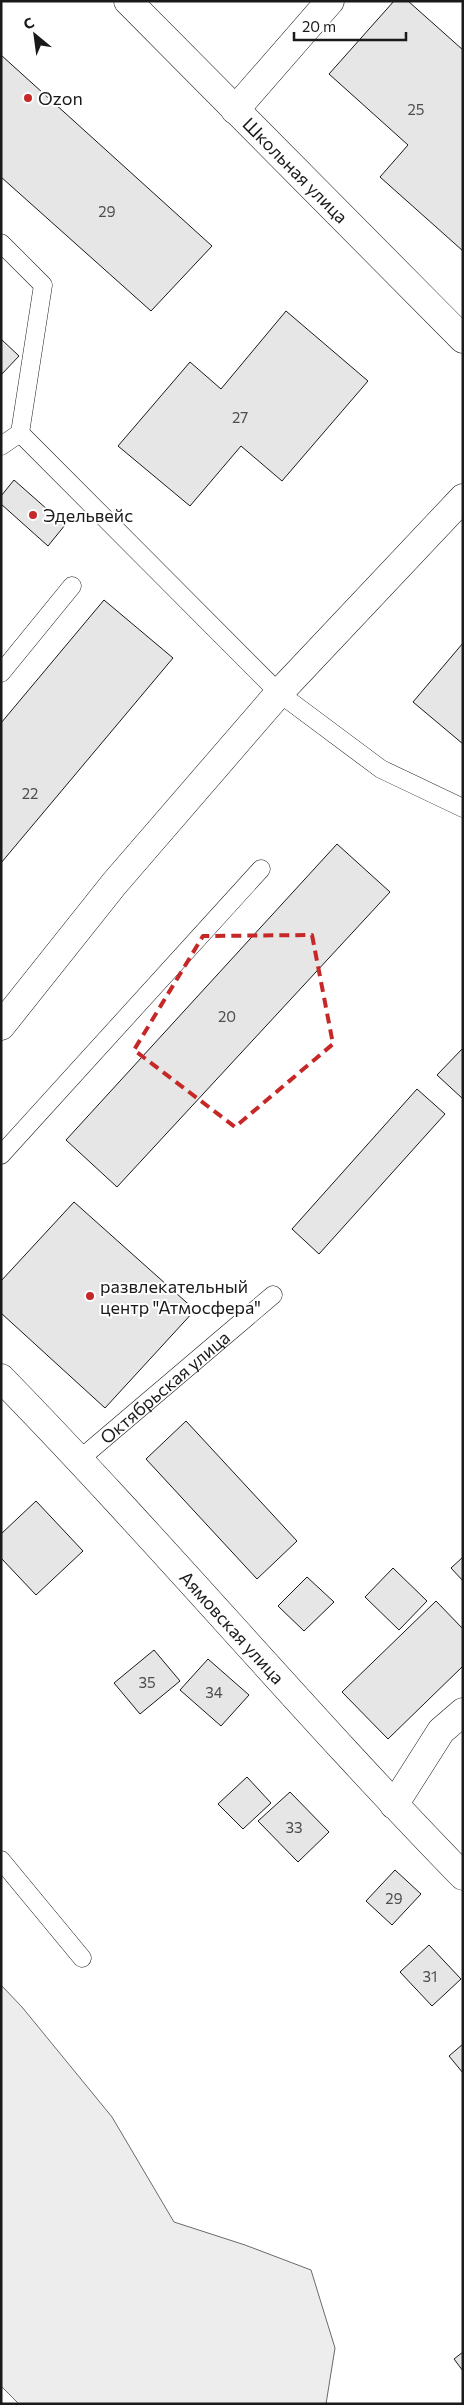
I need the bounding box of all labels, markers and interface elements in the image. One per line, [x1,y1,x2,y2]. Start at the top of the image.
north arrow [10,10,60,60]
scale bar [294,10,406,42]
text: С [20,13,37,33]
text: 20 m [302,17,336,35]
place label: Ozon [38,87,83,109]
marker: Ozon [22,92,34,104]
house number: 25 [408,100,424,118]
street label: Школьная улица [238,113,353,228]
house number: 29 [98,202,116,220]
house number: 27 [232,408,248,426]
place label: Эдельвейс [43,504,133,526]
marker: Эдельвейс [27,509,39,521]
house number: 22 [22,784,38,802]
house number: 20 [218,1007,236,1025]
place label: развлекательный центр "Атмосфера" [100,1275,261,1318]
marker: развлекательный центр "Атмосфера" [84,1290,96,1302]
street label: Октябрьская улица [95,1326,234,1448]
street label: Аямовская улица [175,1566,289,1688]
house number: 35 [138,1673,156,1691]
house number: 34 [205,1683,223,1701]
house number: 33 [285,1818,303,1836]
house number: 29 [385,1889,403,1907]
house number: 31 [423,1967,437,1985]

